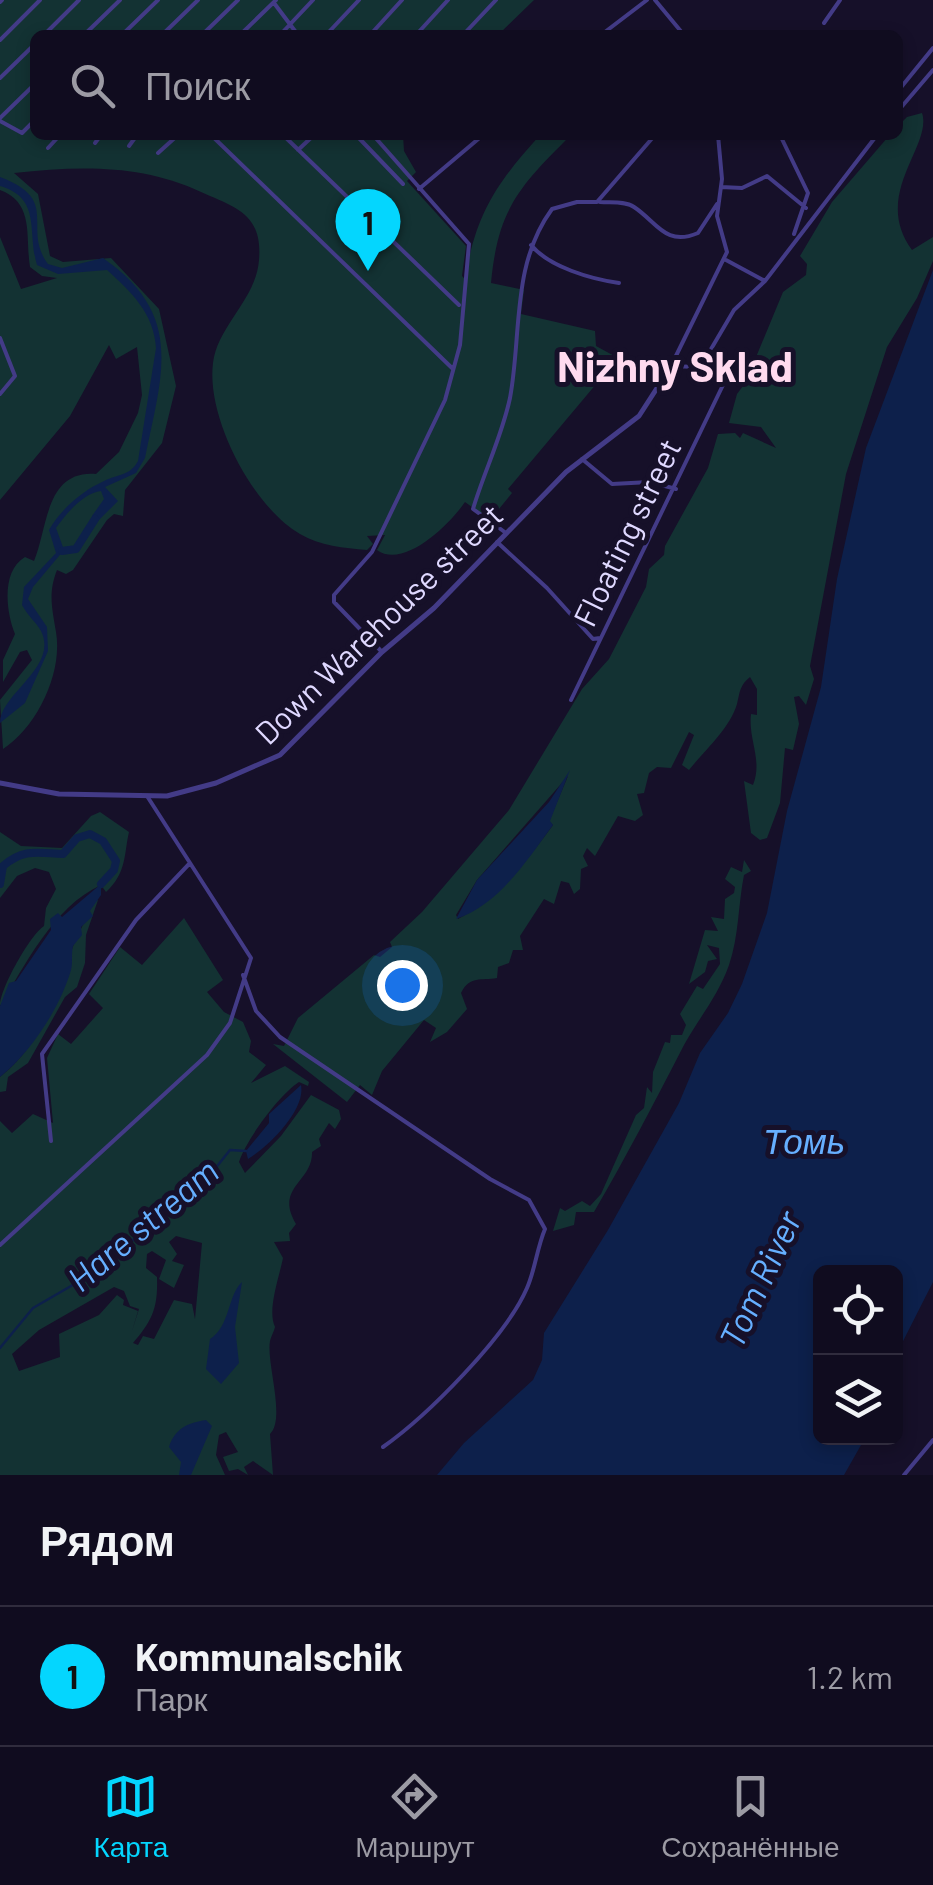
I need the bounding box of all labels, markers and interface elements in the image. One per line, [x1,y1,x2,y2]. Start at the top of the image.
search box [30,30,903,140]
icon: search [65,58,120,113]
text: Поиск [145,62,250,108]
pin: 1 [336,188,400,271]
district label: Nizhny Sklad [557,340,793,391]
street label: Floating street [564,432,688,632]
street label: Down Warehouse street [246,495,510,751]
your location [377,960,428,1011]
water label: Томь [763,1119,845,1161]
water label: Hare stream [58,1149,226,1299]
water label: Tom River [709,1203,810,1354]
map controls [813,1265,903,1445]
button: locate [813,1265,903,1355]
button: layers [813,1355,903,1445]
text: Рядом [40,1514,175,1564]
text: Kommunalschik [135,1633,403,1679]
text: 1 [67,1657,78,1695]
text: 1.2 km [807,1657,893,1695]
text: Парк [135,1679,208,1717]
tab: Карта [93,1769,168,1864]
tab: Маршрут [355,1769,474,1864]
tab: Сохранённые [661,1769,840,1864]

